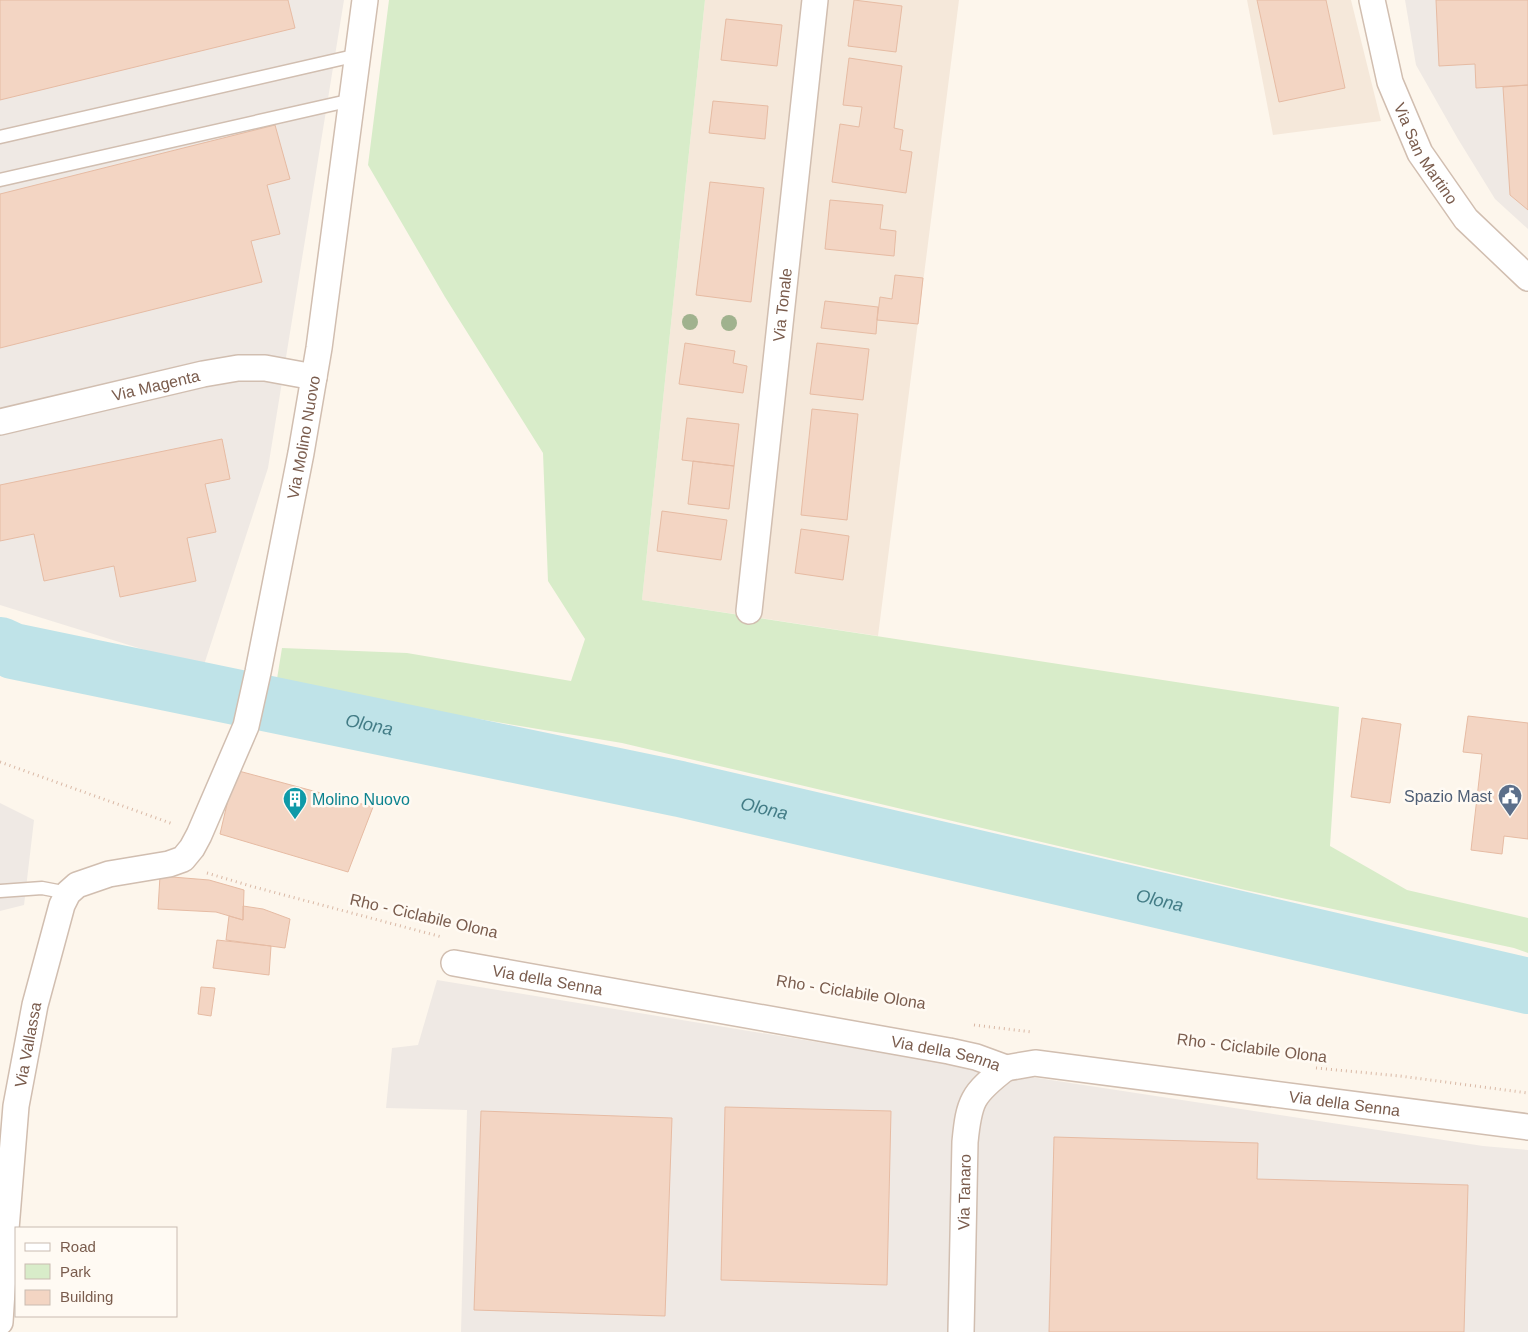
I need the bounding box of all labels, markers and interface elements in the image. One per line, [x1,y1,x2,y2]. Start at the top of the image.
street label: Via San Martino [1391,100,1461,207]
street label: Via Tonale [770,267,795,343]
street label: Via Magenta [110,367,201,404]
street label: Via Molino Nuovo [284,374,323,500]
water label: Olona [344,710,395,739]
public building icon: Spazio Mast [1497,783,1523,817]
building icon: Molino Nuovo [282,786,308,820]
place label: Spazio Mast [1404,788,1493,805]
place label: Molino Nuovo [312,791,410,808]
water label: Olona [739,793,790,824]
water label: Olona [1134,885,1185,916]
street label: Rho - Ciclabile Olona [348,891,500,941]
street label: Via della Senna [491,961,604,998]
street label: Rho - Ciclabile Olona [775,972,927,1012]
street label: Via Vallassa [11,1000,44,1089]
street label: Rho - Ciclabile Olona [1176,1030,1328,1066]
street label: Via della Senna [890,1032,1003,1074]
street label: Via della Senna [1288,1088,1401,1119]
street label: Via Tanaro [955,1154,973,1230]
legend [15,1227,178,1317]
text: Road [60,1238,96,1255]
text: Park [60,1263,91,1280]
text: Building [60,1288,113,1305]

